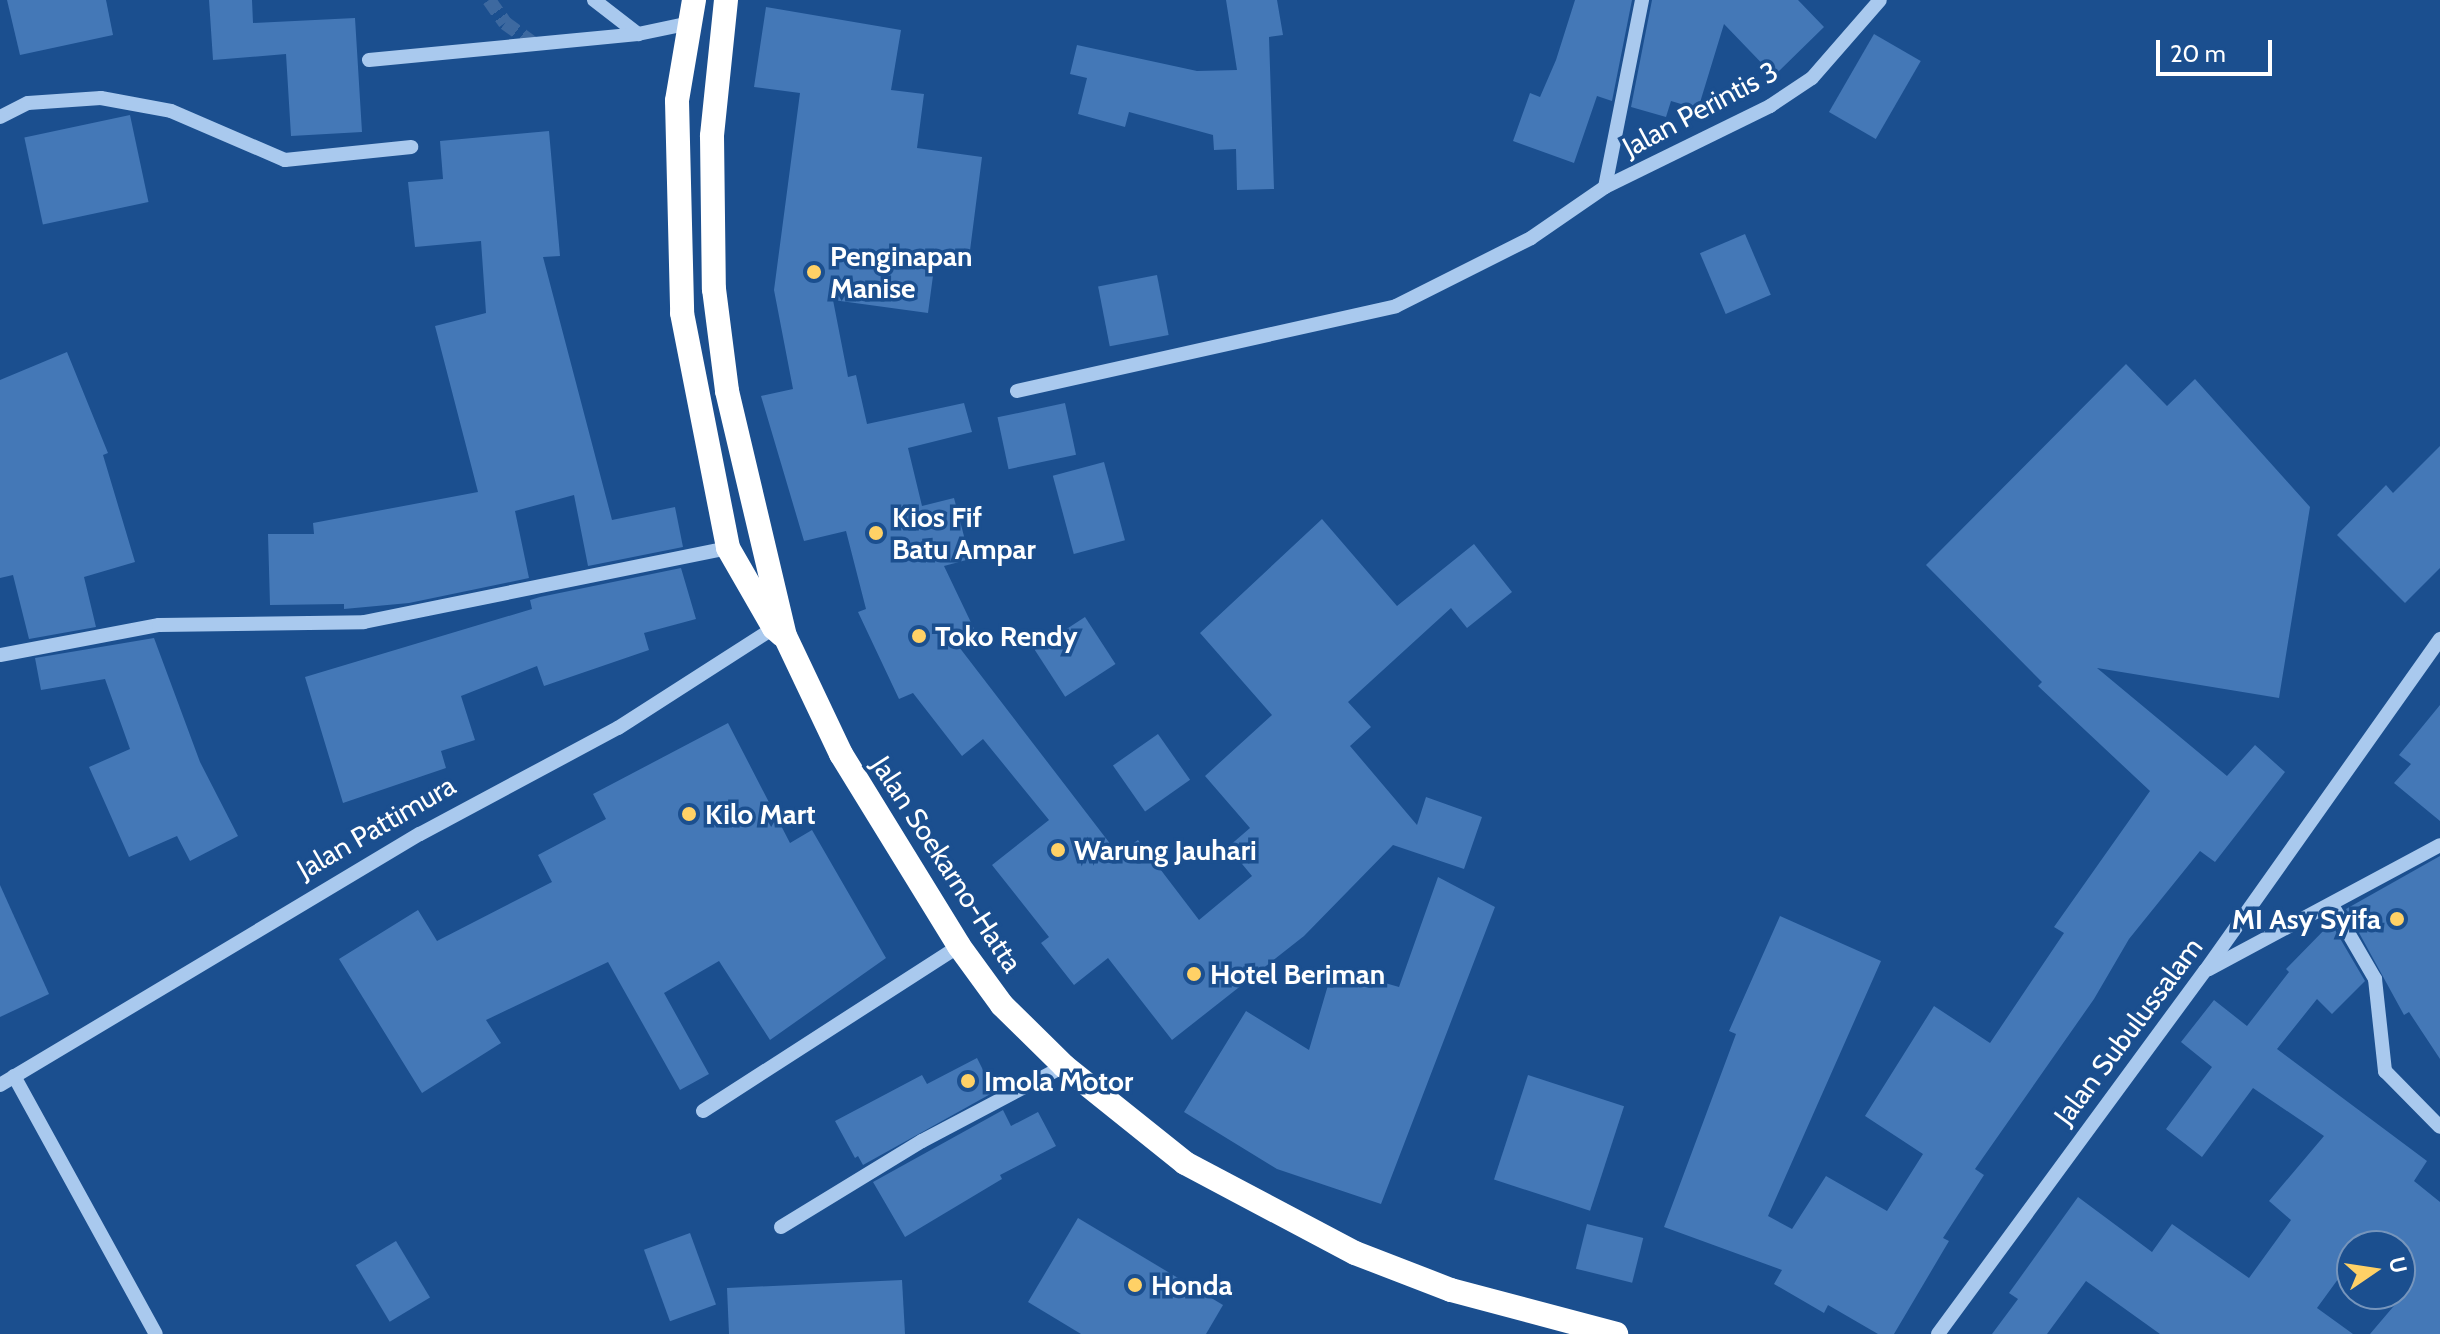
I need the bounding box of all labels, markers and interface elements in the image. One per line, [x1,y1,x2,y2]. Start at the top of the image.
scale bar [2160,24,2276,74]
text: 20 m [2170,39,2226,68]
street label: Jalan Perintis 3 [1617,54,1783,164]
place label: Penginapan Manise [830,239,972,305]
marker: Penginapan Manise [805,263,823,281]
place label: Kios Fif Batu Ampar [892,500,1036,566]
marker: Kios Fif Batu Ampar [867,524,885,542]
place label: Toko Rendy [935,619,1078,653]
marker: Toko Rendy [910,627,928,645]
street label: Jalan Soekarno-Hatta [865,750,1029,978]
street label: Jalan Pattimura [291,768,461,886]
place label: Kilo Mart [705,797,816,831]
marker: Kilo Mart [680,805,698,823]
place label: Warung Jauhari [1074,833,1257,867]
marker: Warung Jauhari [1049,841,1067,859]
place label: MI Asy Syifa [2232,902,2381,936]
marker: MI Asy Syifa [2388,910,2406,928]
street label: Jalan Subulussalam [2047,931,2209,1131]
place label: Hotel Beriman [1210,957,1385,991]
marker: Hotel Beriman [1185,965,1203,983]
place label: Imola Motor [984,1064,1133,1098]
marker: Imola Motor [959,1072,977,1090]
north arrow [2336,1230,2416,1310]
text: U [2383,1254,2413,1276]
place label: Honda [1151,1268,1232,1302]
marker: Honda [1126,1276,1144,1294]

